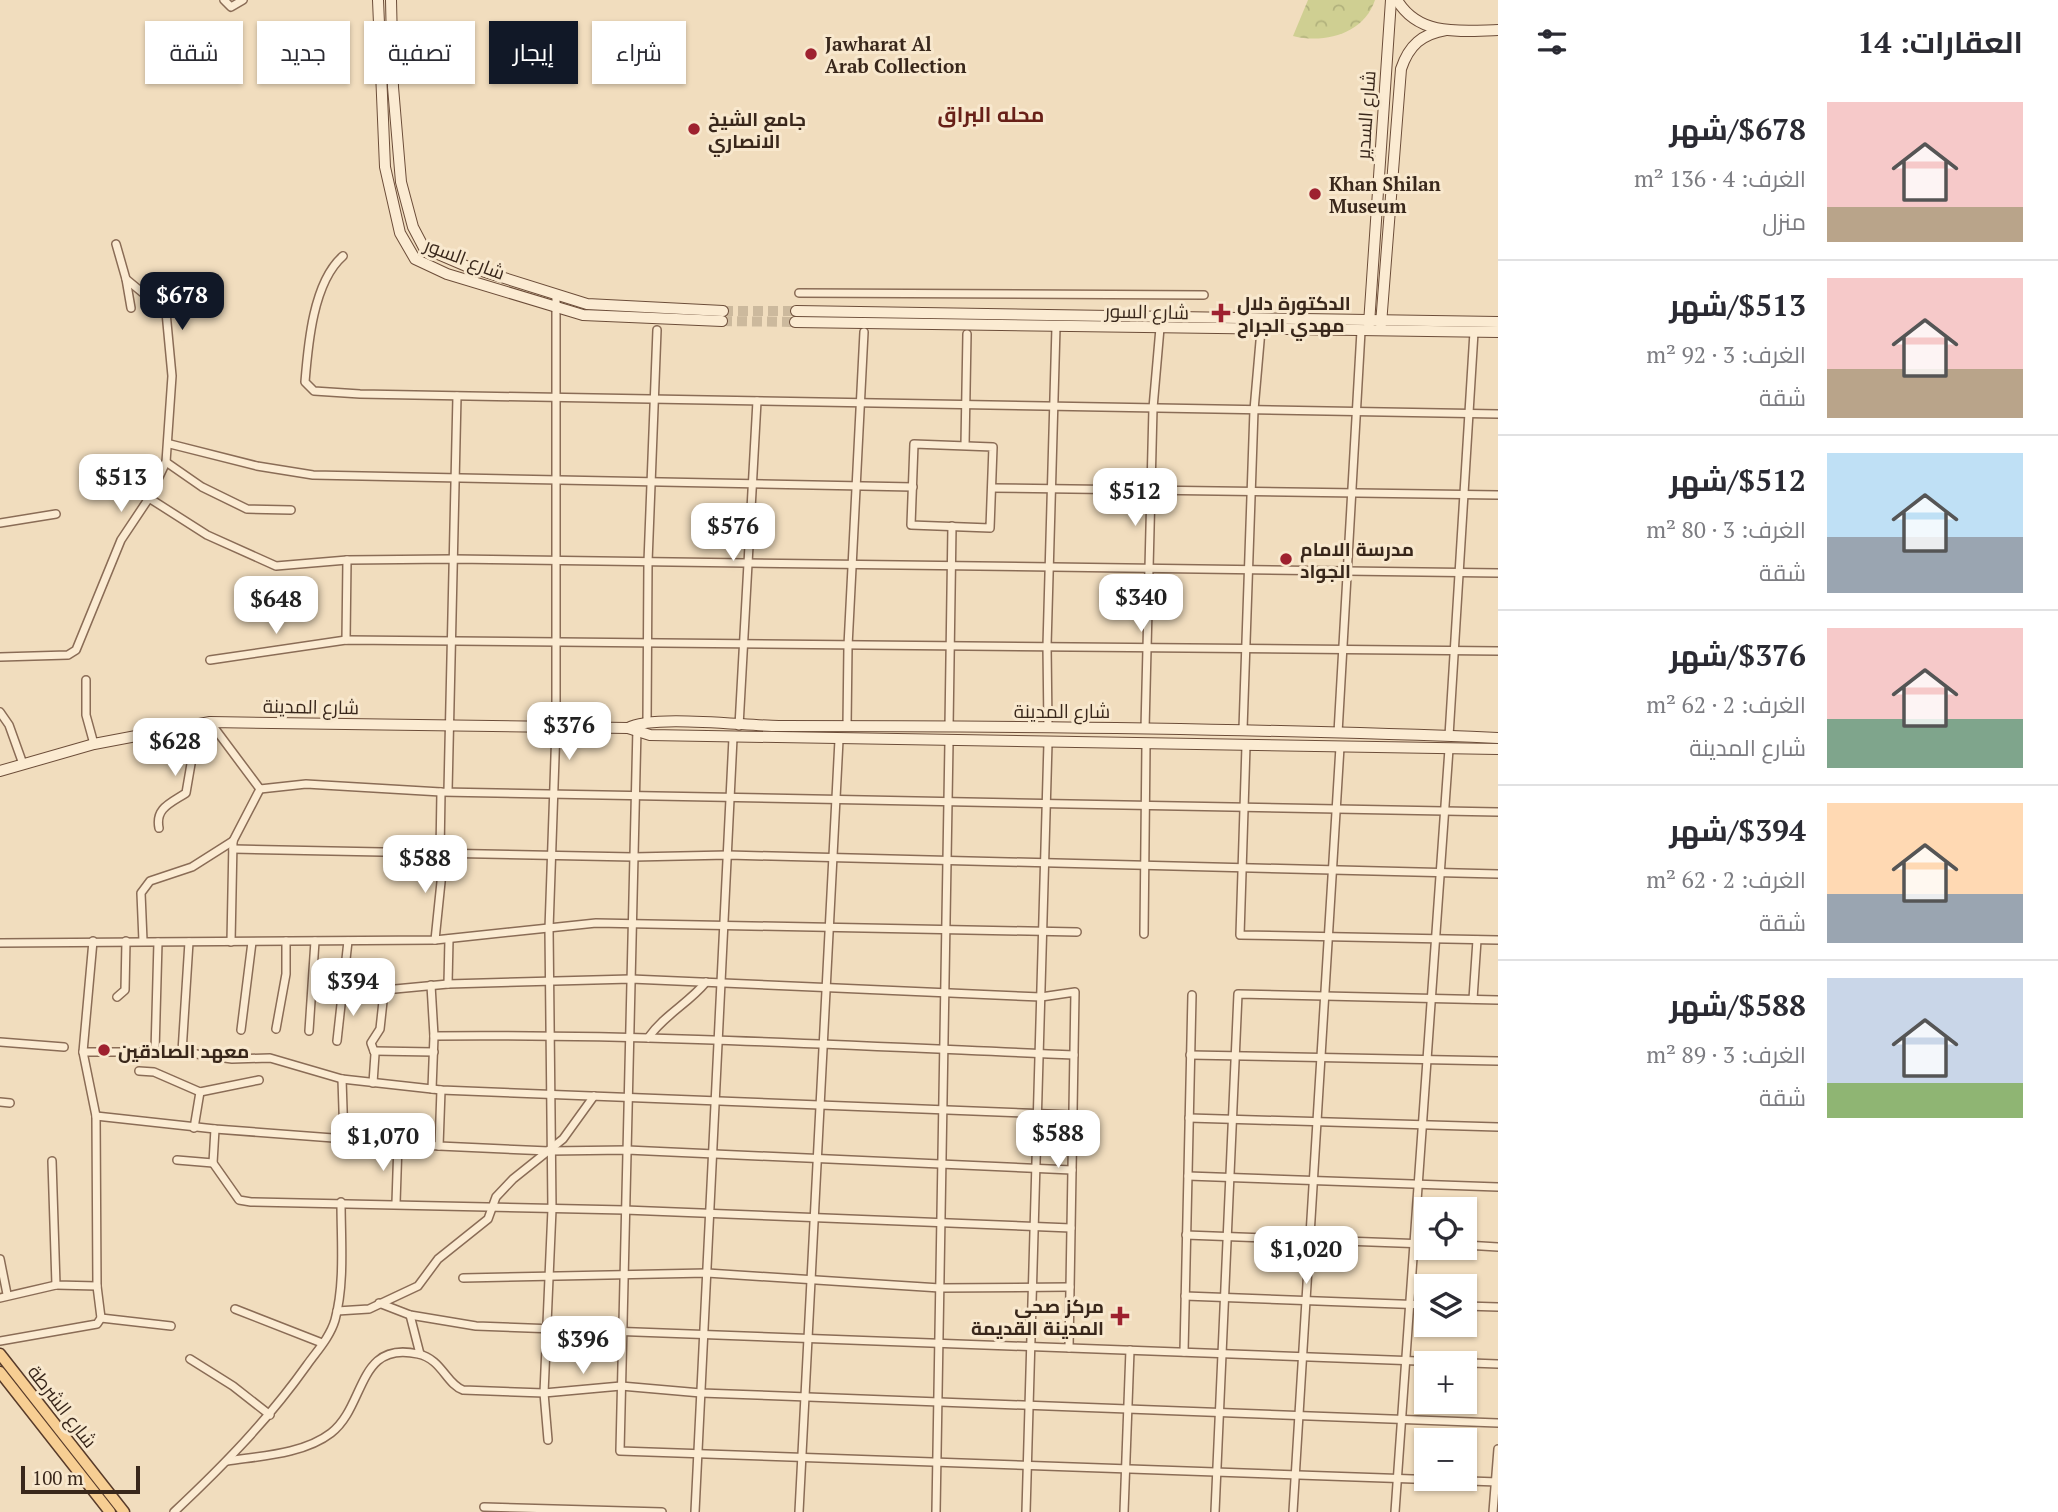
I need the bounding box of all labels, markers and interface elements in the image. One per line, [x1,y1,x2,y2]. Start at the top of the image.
chip: شقة [145,21,243,84]
chip: جديد [257,21,350,84]
chip: تصفية [364,21,475,84]
chip: إيجار [489,21,578,84]
chip: شراء [592,21,686,84]
text: العقارات: 14 [1857,22,2023,62]
icon: filters [1533,23,1571,61]
place label: Jawharat Al Arab Collection [825,31,967,78]
marker: Jawharat Al Arab Collection [803,46,819,62]
street label: شارع السدير [1349,70,1383,161]
district label: محله البراق [938,100,1044,128]
place label: جامع الشيخ الانصاري [708,106,806,157]
text: $678/شهر [1669,109,1806,149]
marker: جامع الشيخ الانصاري [686,121,702,137]
icon: home [1883,130,1967,214]
text: الغرف: 4 · 136 m² [1634,163,1806,194]
place label: Khan Shilan Museum [1329,171,1442,218]
marker: Khan Shilan Museum [1307,186,1323,202]
text: منزل [1762,206,1806,237]
street label: شارع السور [420,231,509,287]
pin: $678 [141,272,223,332]
text: $678 [156,279,208,310]
text: $513/شهر [1669,285,1806,325]
place label: الدكتورة دلال مهدي الجراح [1237,290,1351,341]
street label: شارع السور [1104,298,1189,326]
marker: الدكتورة دلال مهدي الجراح [1211,303,1231,323]
icon: home [1883,306,1967,390]
text: الغرف: 3 · 92 m² [1646,339,1806,370]
text: شقة [1759,382,1806,413]
pin: $513 [80,454,162,514]
text: $512/شهر [1669,460,1806,500]
text: $513 [95,461,147,492]
pin: $512 [1094,468,1176,528]
text: $512 [1109,475,1161,506]
icon: home [1883,481,1967,565]
pin: $576 [692,504,774,563]
text: $576 [707,510,759,541]
text: الغرف: 3 · 80 m² [1646,514,1806,545]
place label: مدرسة الامام الجواد [1300,536,1414,583]
marker: مدرسة الامام الجواد [1278,551,1294,567]
text: شقة [1759,557,1806,588]
pin: $340 [1100,574,1182,634]
pin: $648 [235,576,317,636]
text: $340 [1115,581,1167,612]
text: $648 [250,583,302,614]
text: $376/شهر [1669,635,1806,675]
icon: home [1883,656,1967,740]
text: الغرف: 2 · 62 m² [1646,689,1806,720]
street label: شارع المدينة [263,693,359,721]
street label: شارع المدينة [1014,698,1110,725]
pin: $376 [528,702,610,762]
text: $376 [543,709,595,740]
pin: $628 [134,718,216,778]
text: $628 [149,725,201,756]
text: شارع المدينة [1689,732,1806,763]
text: $394/شهر [1669,810,1806,850]
icon: home [1883,831,1967,915]
pin: $588 [384,836,466,895]
text: $588 [399,842,451,873]
text: الغرف: 2 · 62 m² [1646,864,1806,895]
text: شقة [1759,907,1806,938]
pin: $394 [312,958,394,1018]
text: $394 [327,965,379,996]
text: $588/شهر [1669,985,1806,1025]
icon: home [1883,1006,1967,1090]
place label: معهد الصادقين [118,1038,249,1063]
text: الغرف: 3 · 89 m² [1646,1039,1806,1070]
marker: معهد الصادقين [96,1042,112,1058]
text: شقة [1759,1082,1806,1113]
pin: $588 [1017,1110,1099,1170]
pin: $1,070 [326,1114,440,1173]
text: $588 [1032,1117,1084,1148]
text: $1,070 [347,1120,419,1151]
map controls [1414,1197,1477,1491]
button: locate [1414,1197,1477,1260]
pin: $1,020 [1249,1226,1363,1286]
text: $1,020 [1270,1233,1342,1264]
button: layers [1414,1274,1477,1337]
place label: مركز صحي المدينة القديمة [971,1293,1104,1340]
marker: مركز صحي المدينة القديمة [1110,1306,1130,1326]
pin: $396 [542,1316,624,1376]
text: $396 [557,1323,609,1354]
button: + [1414,1351,1477,1414]
street label: شارع الشرطة [21,1359,103,1454]
button: − [1414,1428,1477,1491]
scale bar [21,1463,140,1495]
text: 100 m [32,1465,83,1490]

